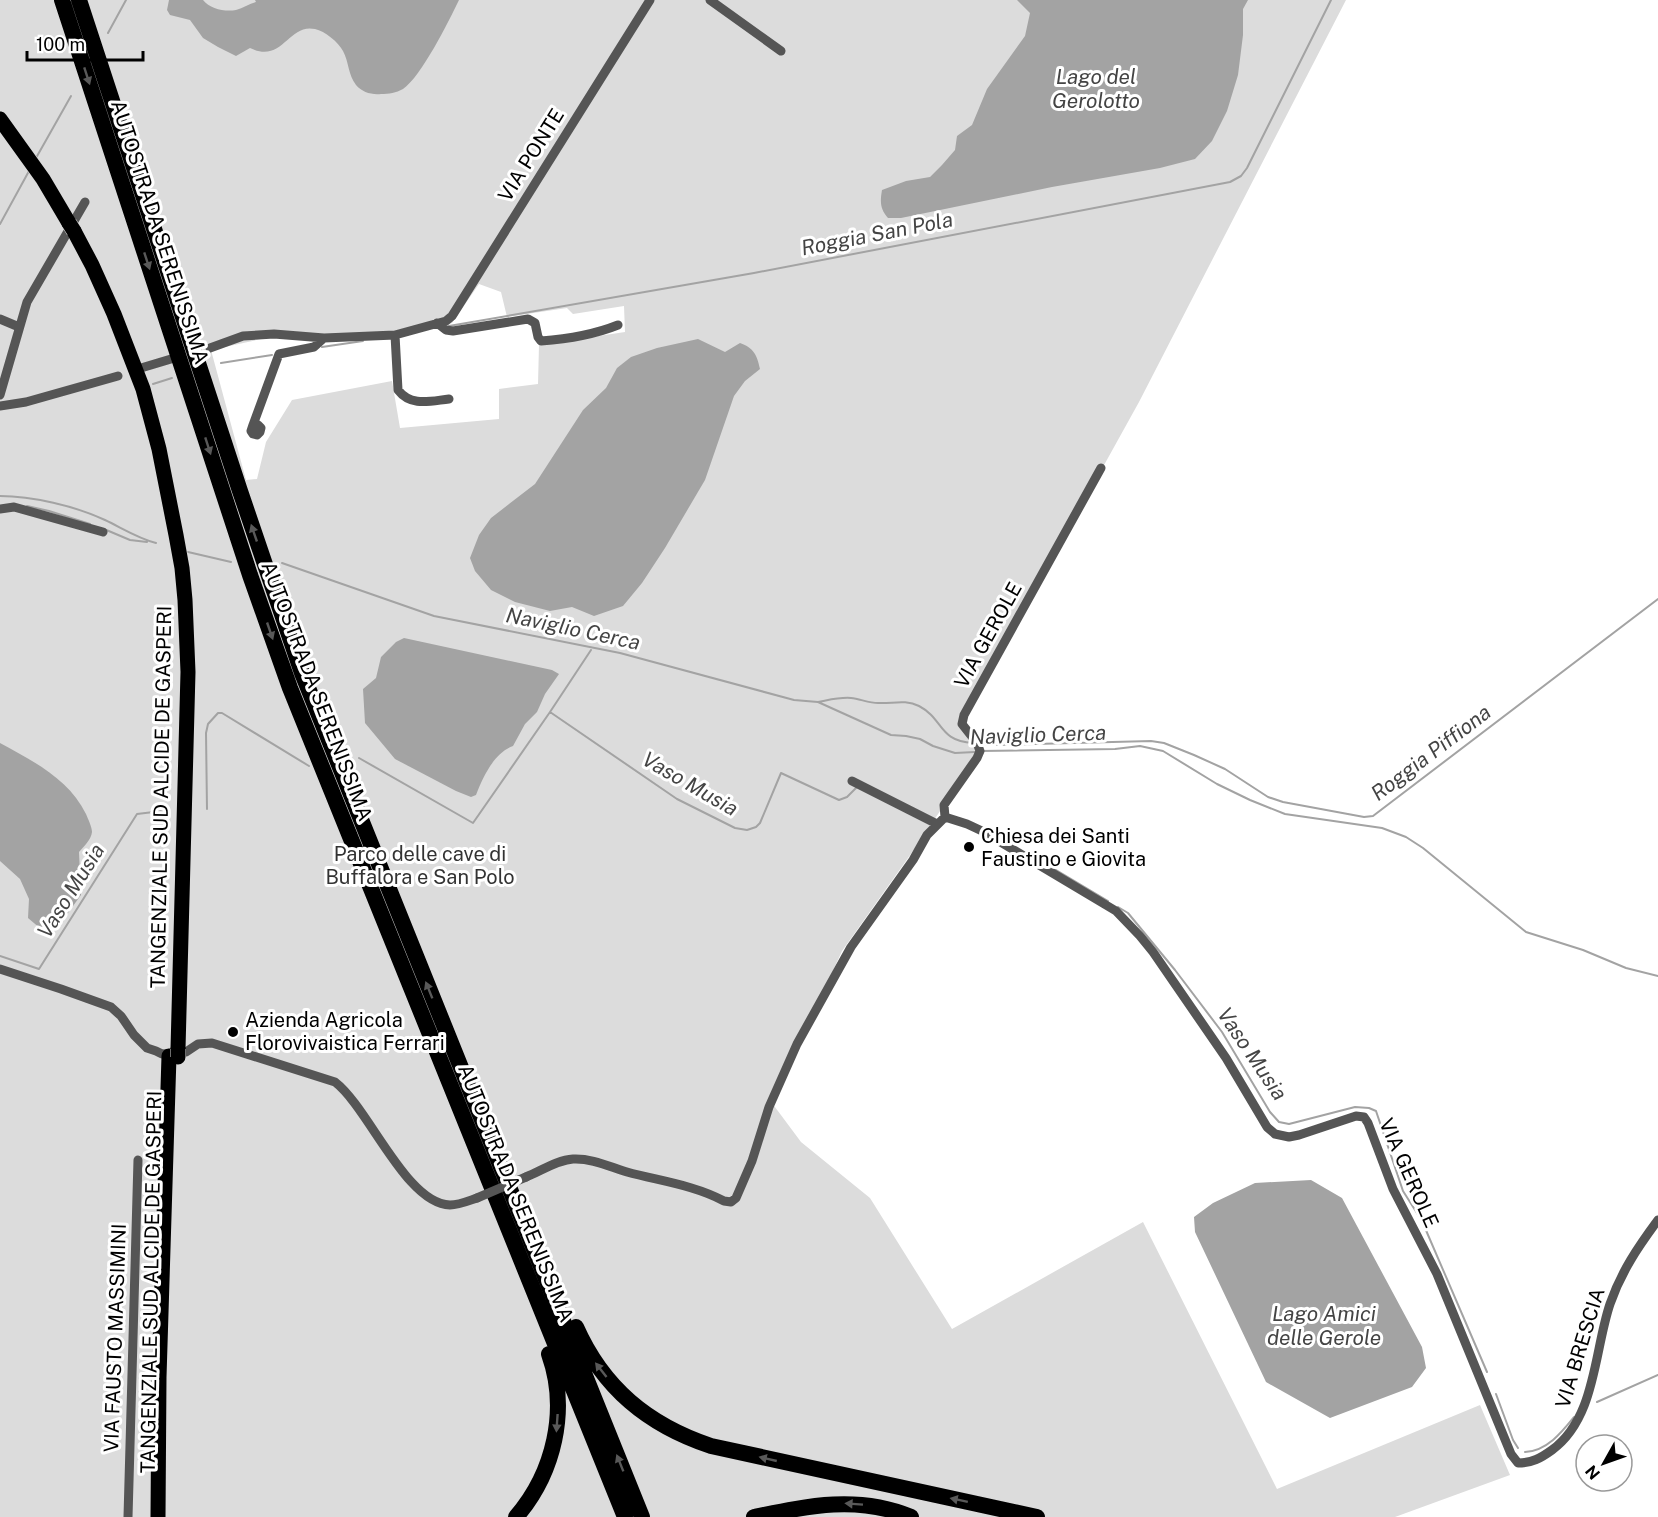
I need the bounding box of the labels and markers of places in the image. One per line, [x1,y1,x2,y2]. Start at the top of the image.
place label: Chiesa dei Santi Faustino e Giovita [981,824,1146,871]
marker: Chiesa dei Santi Faustino e Giovita [962,840,976,854]
place label: Azienda Agricola Florovivaistica Ferrari [245,1008,445,1055]
marker: Azienda Agricola Florovivaistica Ferrari [226,1025,240,1039]

